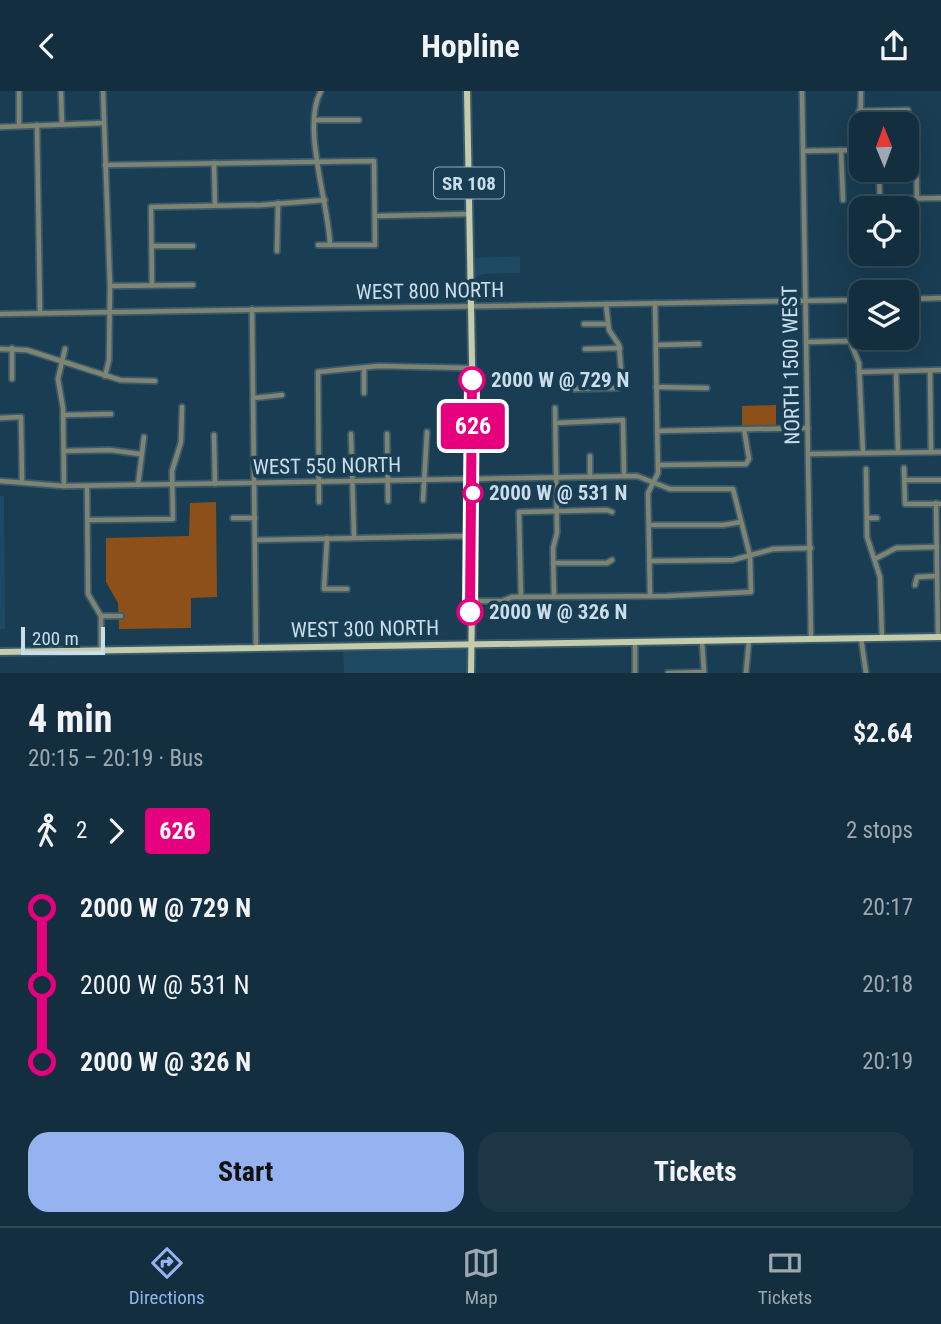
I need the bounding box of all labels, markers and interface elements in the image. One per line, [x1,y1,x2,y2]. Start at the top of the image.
icon: back [28,27,66,65]
text: Hopline [421,27,520,65]
icon: share [875,27,913,65]
north arrow [849,112,919,182]
map controls [849,112,919,350]
road number: SR 108 [434,167,504,199]
button: locate [849,196,919,266]
street label: WEST 800 NORTH [356,278,504,304]
button: layers [849,280,919,350]
street label: NORTH 1500 WEST [778,285,804,445]
marker: 2000 W @ 729 N [459,367,485,393]
place label: 2000 W @ 729 N [491,368,629,392]
line badge: 626 [433,403,513,449]
text: 626 [455,412,491,440]
street label: WEST 550 NORTH [253,453,401,479]
place label: 2000 W @ 531 N [489,481,627,505]
marker: 2000 W @ 531 N [463,483,483,503]
marker: 2000 W @ 326 N [457,599,483,625]
place label: 2000 W @ 326 N [489,600,627,624]
street label: WEST 300 NORTH [291,616,439,642]
scale bar [21,624,105,656]
text: 200 m [32,627,79,650]
text: 4 min [28,697,112,741]
text: $2.64 [853,718,913,748]
text: 20:15 – 20:19 · Bus [28,745,204,772]
icon: walk [28,812,66,850]
icon: forward [97,812,135,850]
text: 2 [76,817,87,844]
text: 626 [159,817,196,845]
text: 2 stops [846,817,913,844]
text: 2000 W @ 729 N [80,893,251,923]
text: 20:17 [862,894,913,921]
text: 2000 W @ 531 N [80,970,250,1000]
text: 20:18 [862,971,913,998]
text: 2000 W @ 326 N [80,1047,251,1077]
text: 20:19 [862,1048,913,1075]
button: Start [28,1132,464,1212]
button: Tickets [478,1132,913,1212]
tab: Directions [129,1244,205,1309]
tab: Map [462,1244,500,1309]
tab: Tickets [758,1244,812,1309]

